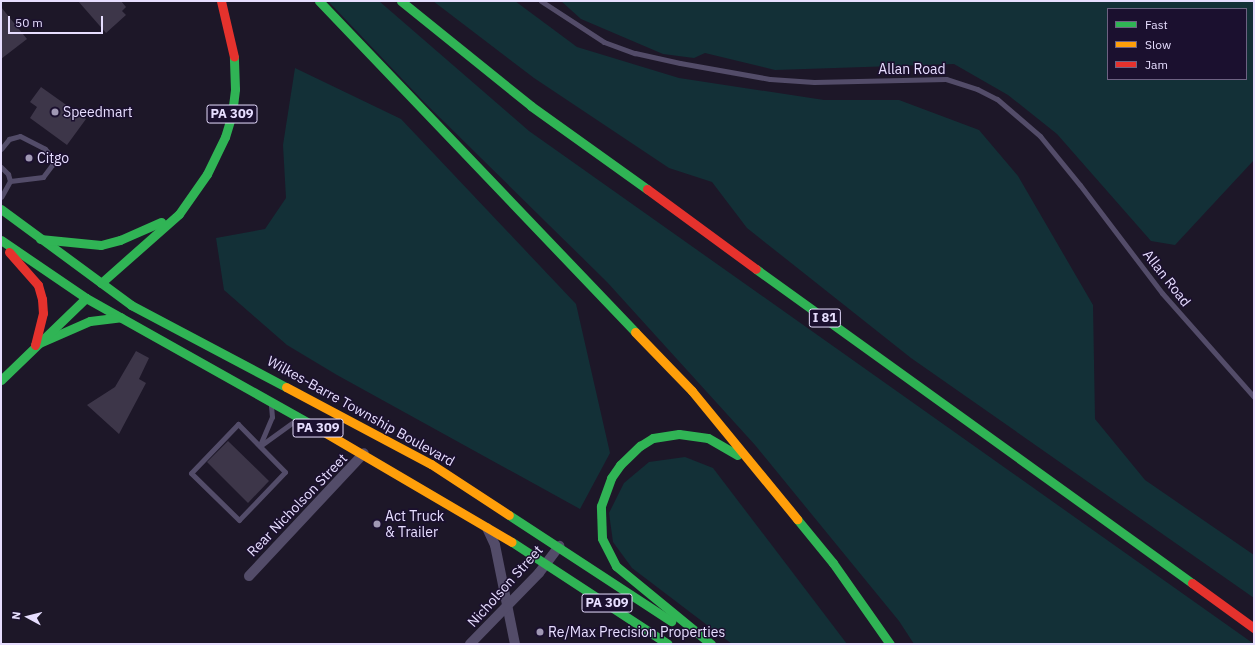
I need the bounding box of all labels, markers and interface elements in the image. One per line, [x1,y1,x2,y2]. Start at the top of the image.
scale bar [10,8,105,34]
legend [1107,8,1247,80]
text: 50 m [15,15,43,30]
text: Fast [1145,17,1168,32]
text: Slow [1145,37,1171,52]
text: Jam [1145,57,1168,72]
street label: Allan Road [878,61,946,77]
road number: PA 309 [206,103,258,125]
place label: Speedmart [63,104,133,120]
marker: Speedmart [50,107,60,117]
place label: Citgo [37,150,69,166]
marker: Citgo [24,153,34,163]
street label: Allan Road [1140,246,1194,310]
road number: I 81 [808,307,842,329]
street label: Wilkes-Barre Township Boulevard [264,352,458,470]
road number: PA 309 [292,417,344,439]
street label: Rear Nicholson Street [243,450,351,560]
place label: Act Truck & Trailer [385,508,444,540]
marker: Act Truck & Trailer [372,519,382,529]
street label: Nicholson Street [464,542,546,630]
road number: PA 309 [581,592,633,614]
north arrow [8,597,48,637]
text: N [9,611,24,620]
place label: Re/Max Precision Properties [548,624,725,640]
marker: Re/Max Precision Properties [535,627,545,637]

